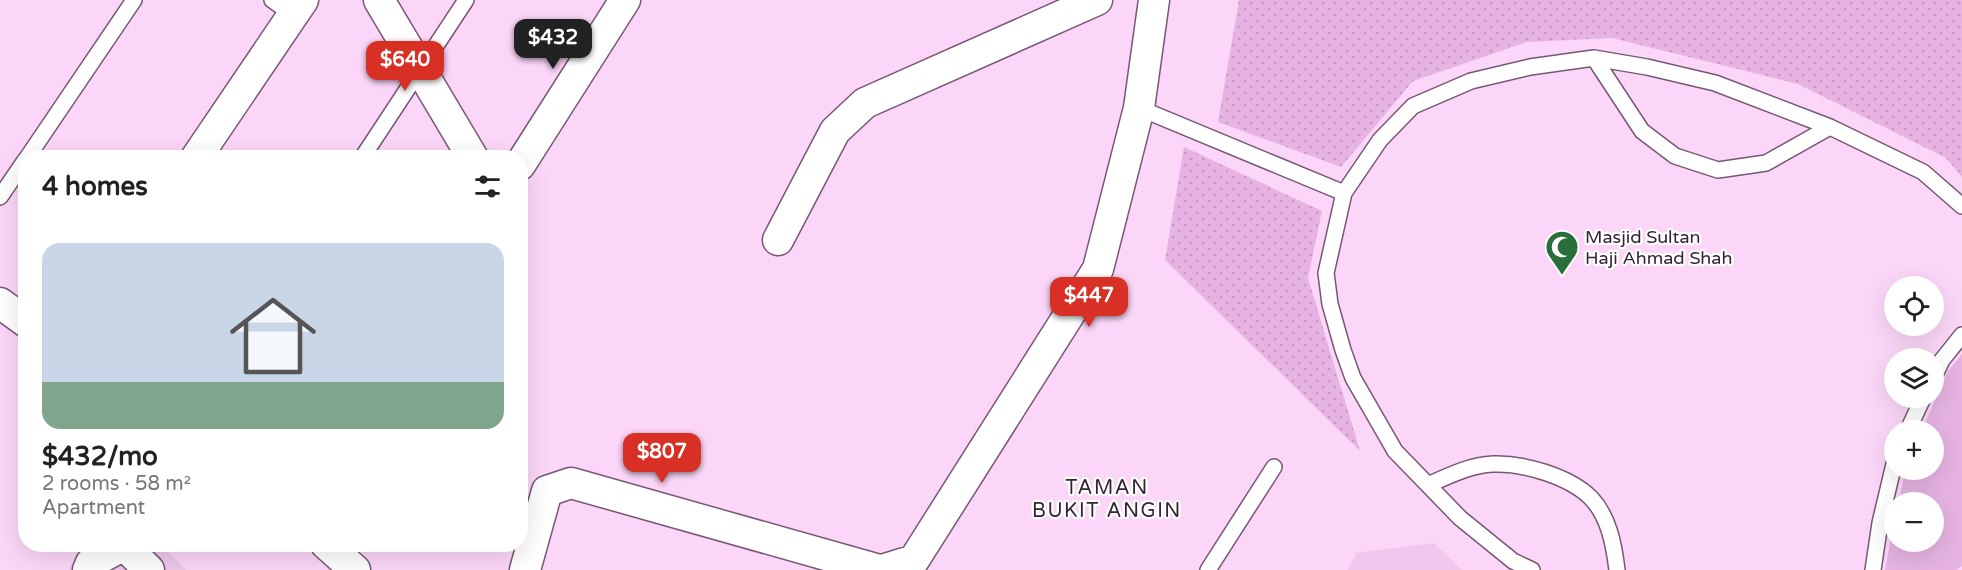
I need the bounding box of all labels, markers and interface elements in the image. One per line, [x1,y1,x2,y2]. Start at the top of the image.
pin: $432 [517,19,589,70]
text: $432 [528,26,578,50]
pin: $640 [369,41,441,92]
text: $640 [380,48,430,72]
icon: filters [471,170,504,203]
text: 4 homes [42,171,148,202]
place label: Masjid Sultan Haji Ahmad Shah [1585,226,1732,269]
mosque icon: Masjid Sultan Haji Ahmad Shah [1544,229,1580,276]
map controls [1884,276,1944,552]
button: locate [1884,276,1944,336]
pin: $447 [1053,277,1125,328]
icon: home [219,282,327,390]
text: $447 [1064,284,1114,308]
button: layers [1884,348,1944,408]
button: + [1884,420,1944,480]
pin: $807 [626,433,698,484]
text: $807 [637,440,687,464]
text: $432/mo [42,441,158,472]
text: 2 rooms · 58 m² [42,472,191,496]
district label: TAMAN BUKIT ANGIN [1032,476,1182,523]
button: − [1884,492,1944,552]
text: Apartment [42,496,145,520]

